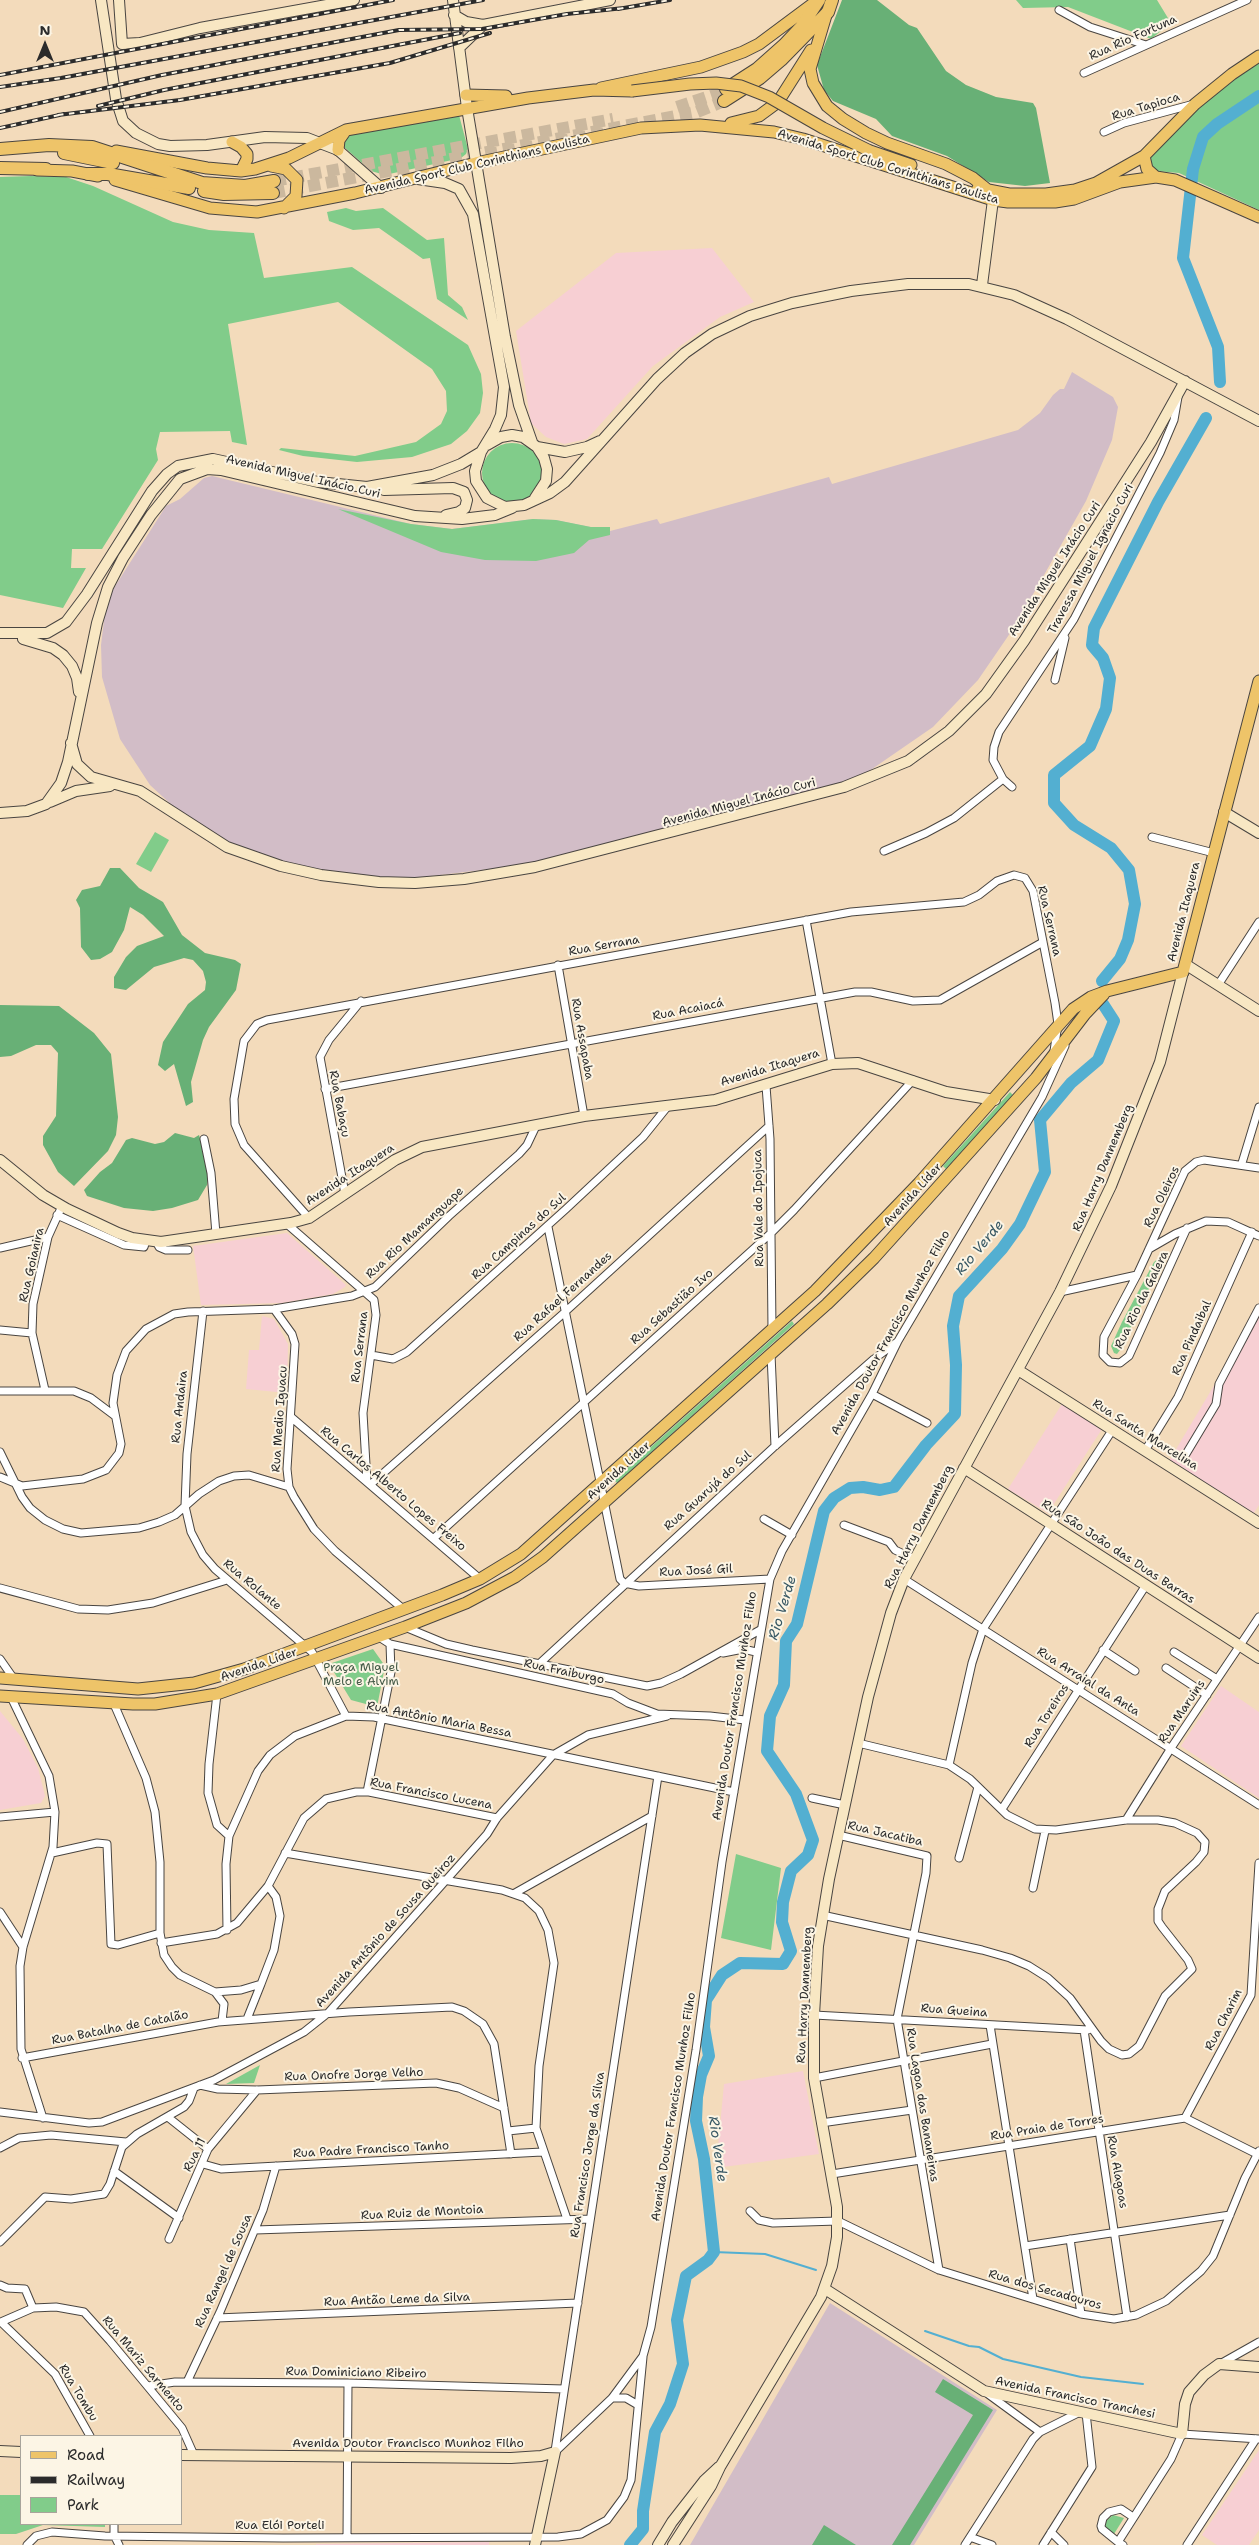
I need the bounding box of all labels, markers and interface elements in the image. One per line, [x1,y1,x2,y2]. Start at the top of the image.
street label: Rua Rio Fortuna [1087,12,1179,64]
north arrow [20,20,70,70]
text: N [39,21,51,39]
street label: Rua Tapioca [1110,90,1182,124]
street label: Avenida Sport Club Corinthians Paulista [776,126,1000,208]
street label: Avenida Sport Club Corinthians Paulista [363,132,591,198]
street label: Avenida Miguel Inácio Curi [224,452,382,502]
street label: Travessa Miguel Ignacio Curi [1045,481,1137,637]
street label: Avenida Miguel Inácio Curi [1006,499,1104,639]
street label: Avenida Miguel Inácio Curi [661,776,817,830]
street label: Avenida Itaquera [1165,860,1203,964]
street label: Rua Serrana [1034,884,1064,958]
street label: Rua Serrana [567,933,641,959]
street label: Rua Acaiacá [651,996,725,1024]
street label: Rua Assapaba [568,997,596,1081]
street label: Avenida Itaquera [719,1046,821,1090]
street label: Rua Babaçu [325,1069,353,1139]
street label: Rua Harry Dannemberg [1070,1102,1136,1234]
street label: Avenida Itaquera [303,1141,397,1209]
street label: Rua Vale do Ipojuca [751,1149,767,1267]
street label: Avenida Líder [881,1160,945,1230]
street label: Rua Oleiros [1141,1164,1183,1230]
street label: Rua Rio Mamanguape [363,1184,467,1282]
street label: Rua Campinas do Sul [469,1191,569,1283]
water label: Rio Verde [952,1217,1008,1279]
street label: Rua Goianira [16,1226,48,1304]
street label: Avenida Doutor Francisco Munhoz Filho [829,1228,953,1438]
street label: Rua Rafael Fernandes [511,1249,615,1345]
street label: Rua Rio da Galera [1112,1249,1172,1351]
street label: Rua Sebastião Ivo [628,1266,716,1348]
street label: Rua Pindaibal [1169,1298,1215,1378]
street label: Rua Serrana [348,1310,372,1384]
street label: Rua Medio Iguacu [269,1365,291,1473]
street label: Rua Andaira [169,1370,191,1444]
street label: Rua Santa Marcelina [1089,1397,1201,1473]
street label: Rua Carlos Alberto Lopes Freixo [317,1424,469,1554]
street label: Avenida Líder [584,1439,654,1503]
street label: Rua Guarujá do Sul [661,1448,755,1534]
street label: Rua Harry Dannemberg [882,1463,956,1591]
street label: Rua São João das Duas Barras [1039,1497,1197,1607]
street label: Rua Rolante [220,1557,284,1613]
street label: Rua José Gil [659,1562,733,1580]
water label: Rio Verde [765,1574,801,1642]
street label: Avenida Doutor Francisco Munhoz Filho [710,1591,760,1821]
street label: Avenida Líder [219,1645,299,1685]
street label: Rua Arraial da Anta [1034,1645,1142,1719]
street label: Rua Fraiburgo [523,1656,605,1688]
park label: Praça Miguel Melo e Alvim [323,1661,399,1689]
street label: Rua Maruins [1155,1677,1209,1747]
street label: Rua Toreiros [1022,1681,1072,1751]
street label: Rua Antônio Maria Bessa [365,1699,513,1741]
street label: Rua Francisco Lucena [369,1775,493,1813]
street label: Rua Jacatiba [846,1818,924,1850]
street label: Avenida Antônio de Sousa Queiroz [313,1851,459,2011]
street label: Rua Harry Dannemberg [794,1926,816,2064]
street label: Rua Charim [1202,1987,1246,2053]
street label: Avenida Doutor Francisco Munhoz Filho [649,1992,699,2222]
street label: Rua Gueina [920,2001,988,2021]
street label: Rua Batalha de Catalão [50,2008,190,2048]
street label: Rua Lagoa das Bananeiras [903,2027,941,2183]
street label: Rua Onofre Jorge Velho [284,2065,424,2085]
street label: Rua Francisco Jorge da Silva [568,2071,608,2239]
street label: Rua Praia de Torres [989,2112,1105,2144]
water label: Rio Verde [704,2115,730,2183]
street label: Rua Alagoas [1103,2134,1131,2210]
street label: Rua 11 [181,2136,209,2174]
street label: Rua Padre Francisco Tanho [293,2139,449,2161]
street label: Rua Ruiz de Montoia [360,2203,484,2223]
street label: Rua Rangel de Sousa [192,2212,256,2330]
street label: Rua dos Secadouros [987,2267,1103,2313]
street label: Rua Antão Leme da Silva [324,2290,470,2310]
street label: Rua Mariz Sarmento [99,2313,187,2415]
street label: Rua Tombu [55,2362,101,2424]
street label: Rua Dominiciano Ribeiro [285,2365,427,2381]
street label: Avenida Francisco Tranchesi [994,2374,1156,2422]
legend [20,2435,182,2525]
street label: Avenida Doutor Francisco Munhoz Filho [292,2437,524,2451]
text: Road [67,2445,105,2465]
text: Railway [67,2470,125,2490]
text: Park [67,2495,99,2515]
street label: Rua Elói Porteli [235,2519,325,2533]

